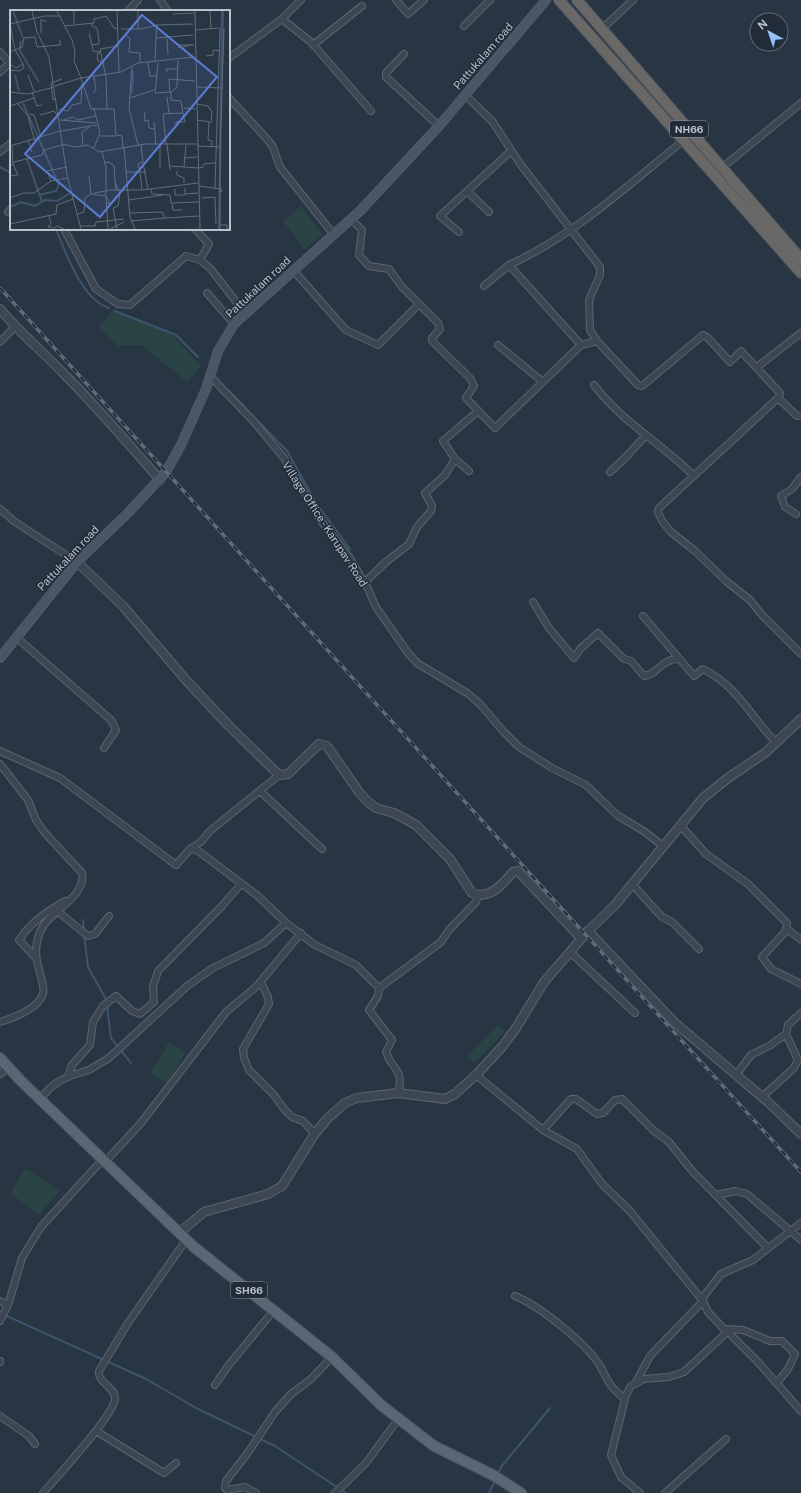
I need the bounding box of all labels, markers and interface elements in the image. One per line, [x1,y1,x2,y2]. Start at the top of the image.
inset map [10,10,230,230]
north arrow [749,12,789,52]
text: N [755,17,770,32]
street label: Pattukalam road [451,20,515,92]
road number: NH66 [670,121,708,137]
street label: Pattukalam road [223,254,293,320]
street label: Village Office - Karupav Road [280,459,370,589]
street label: Pattukalam road [35,523,101,593]
road number: SH66 [231,1282,267,1298]

